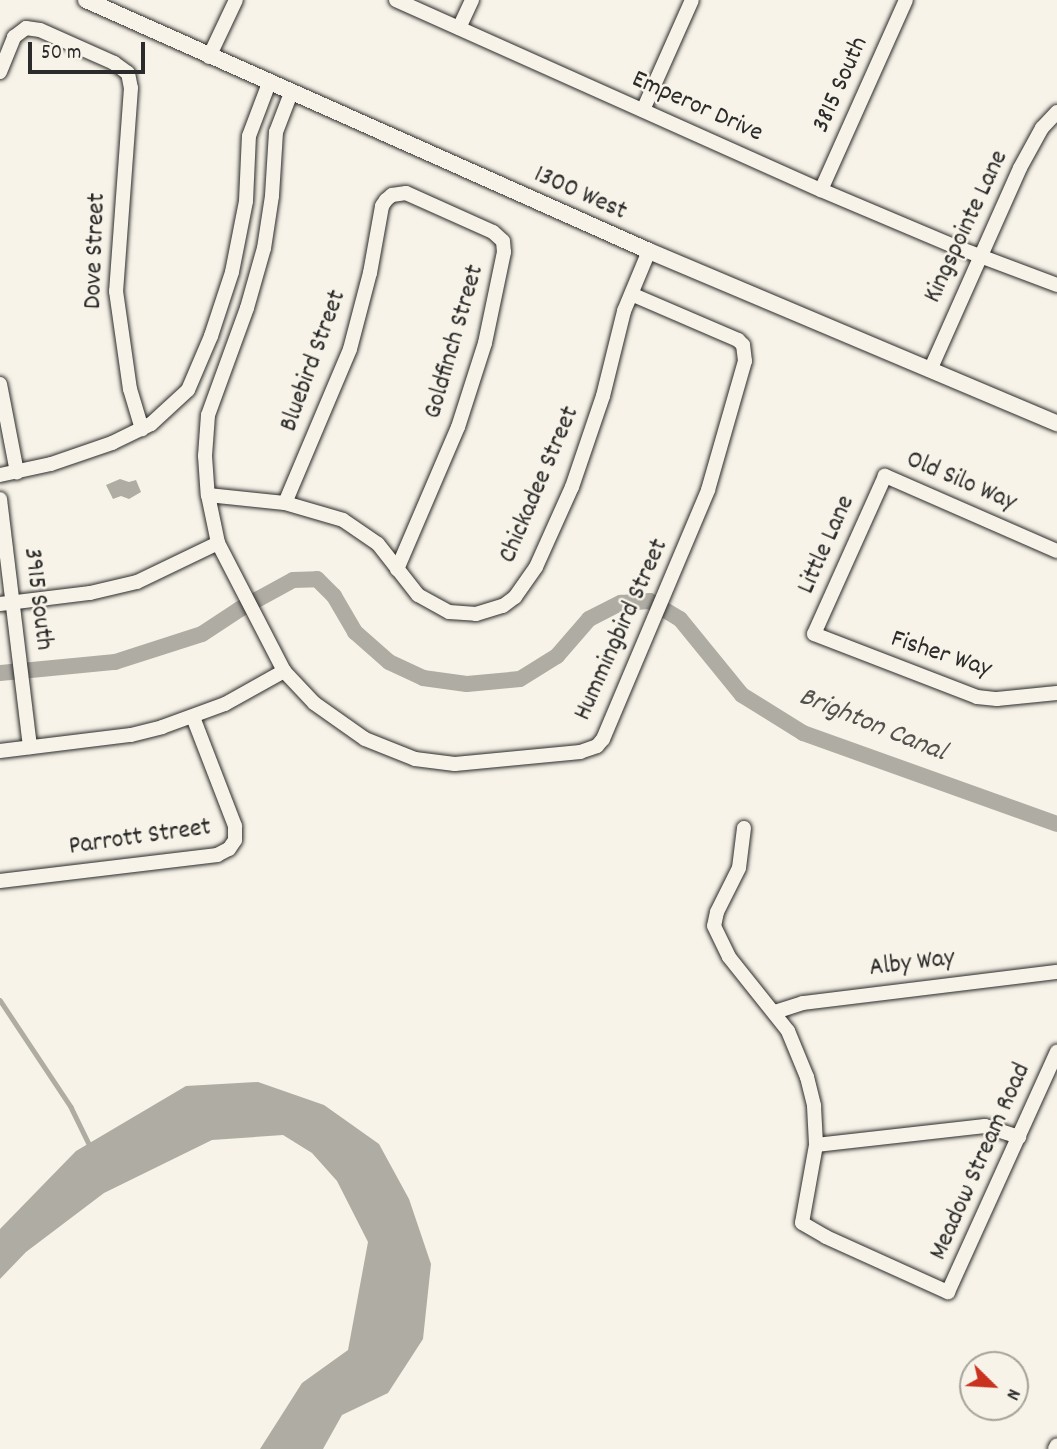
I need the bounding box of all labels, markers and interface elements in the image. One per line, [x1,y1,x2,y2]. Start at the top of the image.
scale bar [32,28,149,72]
street label: 3815 South [806,32,876,138]
text: 50 m [41,39,81,69]
street label: Emperor Drive [627,64,767,150]
street label: Kingspointe Lane [918,146,1016,308]
street label: 1300 West [529,160,631,228]
street label: Dove Street [78,192,114,310]
street label: Goldfinch Street [418,261,492,423]
street label: Bluebird Street [274,286,354,436]
street label: Chickadee Street [493,402,587,568]
street label: Old Silo Way [901,445,1021,519]
street label: Little Lane [792,491,862,599]
street label: Hummingbird Street [568,534,676,726]
street label: 3915 South [15,546,59,652]
street label: Fisher Way [887,624,995,686]
water label: Brighton Canal [794,681,950,771]
street label: Parrott Street [67,813,213,863]
street label: Alby Way [868,943,956,985]
street label: Meadow Stream Road [924,1059,1038,1265]
north arrow [959,1351,1029,1421]
text: N [998,1384,1026,1404]

